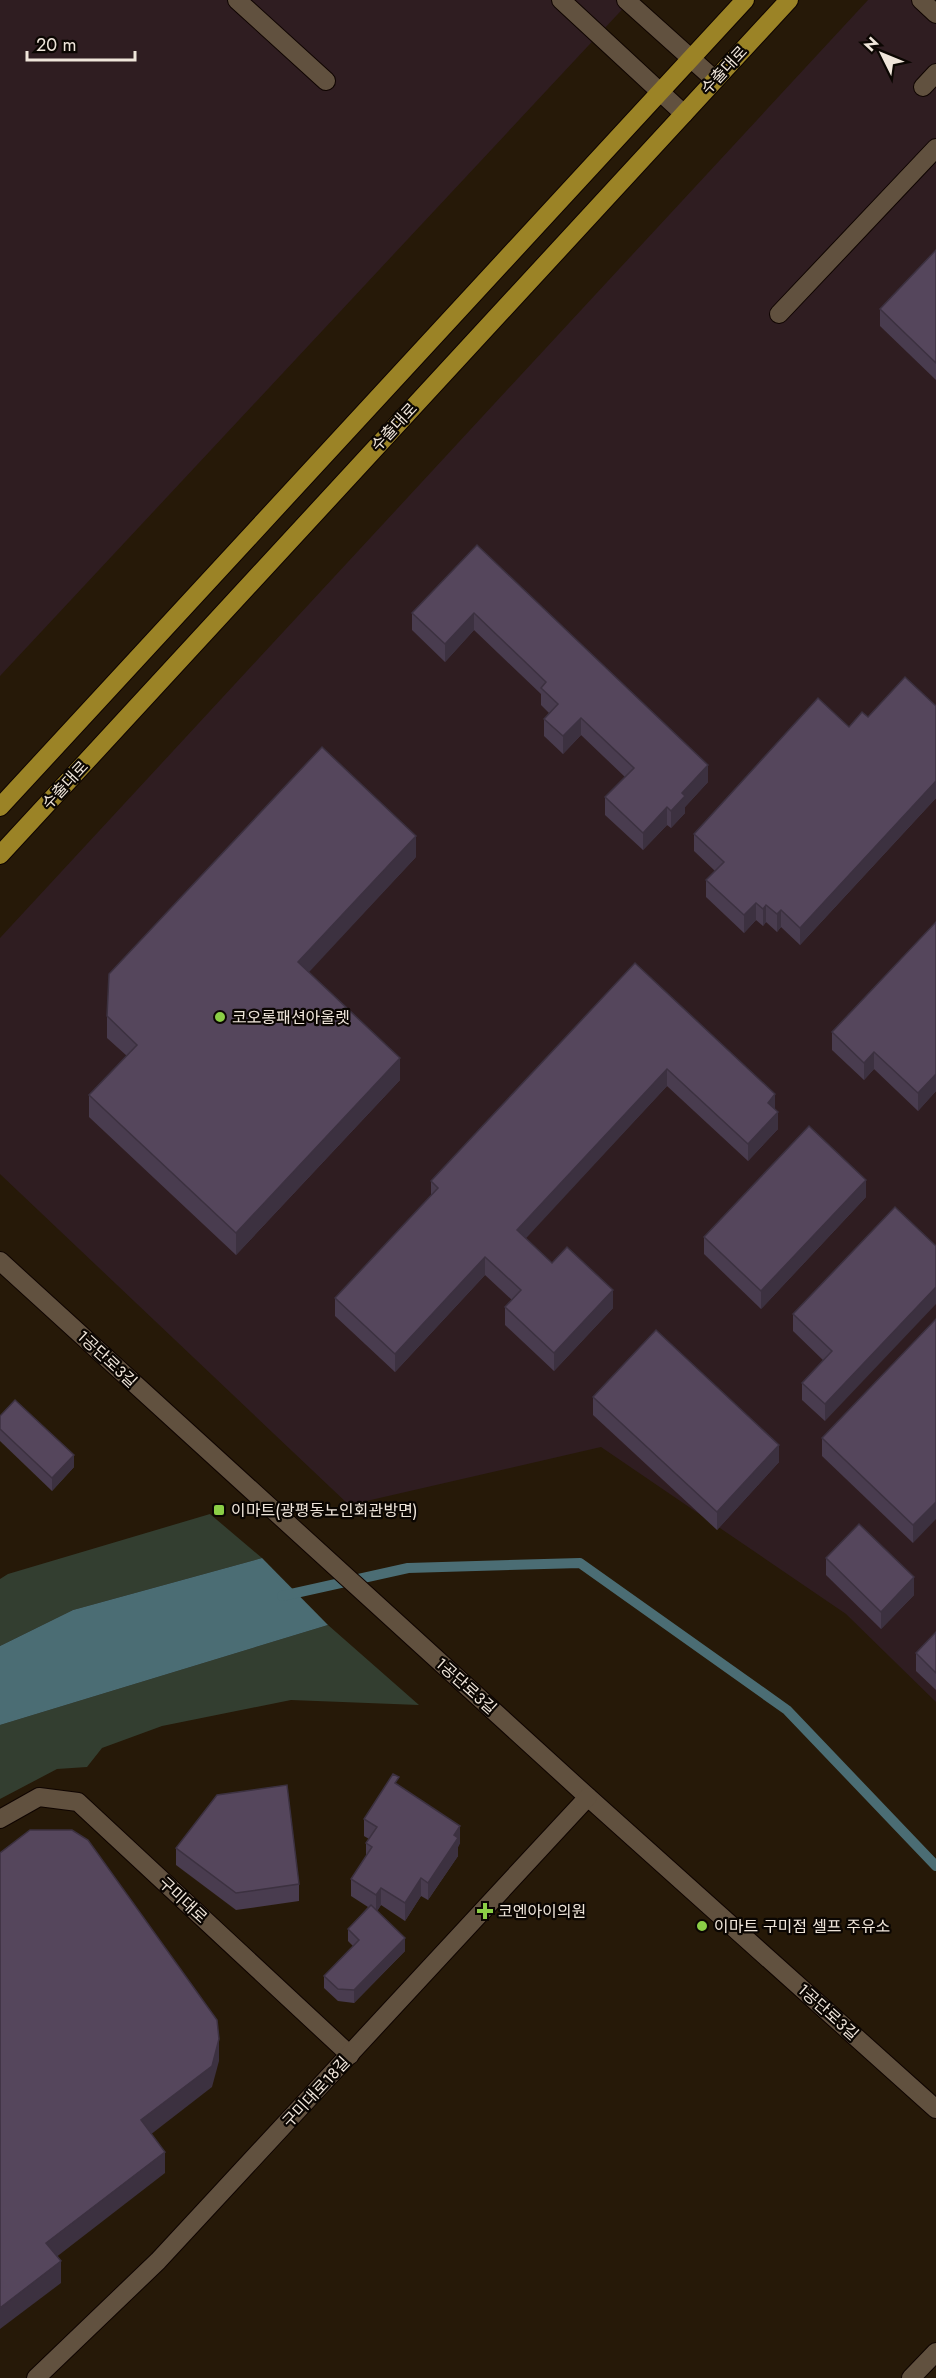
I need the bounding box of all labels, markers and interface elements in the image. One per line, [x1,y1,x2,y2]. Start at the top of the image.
scale bar [27,24,135,62]
north arrow [852,24,912,84]
text: 20 m [36,32,76,58]
text: N [859,32,884,57]
street label: 수출대로 [696,40,753,99]
street label: 수출대로 [366,397,423,456]
street label: 수출대로 [37,755,94,814]
place label: 코오롱패션아울렛 [232,1006,350,1029]
marker: 코오롱패션아울렛 [213,1010,227,1024]
street label: 1공단로3길 [72,1325,142,1393]
place label: 이마트(광평동노인회관방면) [231,1499,418,1522]
marker: 이마트(광평동노인회관방면) [212,1503,226,1517]
street label: 1공단로3길 [431,1652,501,1720]
street label: 구미대로 [154,1872,213,1929]
place label: 코엔아이의원 [498,1900,586,1923]
marker: 코엔아이의원 [476,1902,494,1920]
place label: 이마트 구미점 셀프 주유소 [714,1915,890,1938]
marker: 이마트 구미점 셀프 주유소 [695,1919,709,1933]
street label: 1공단로3길 [793,1978,863,2046]
street label: 구미대로18길 [277,2051,355,2133]

